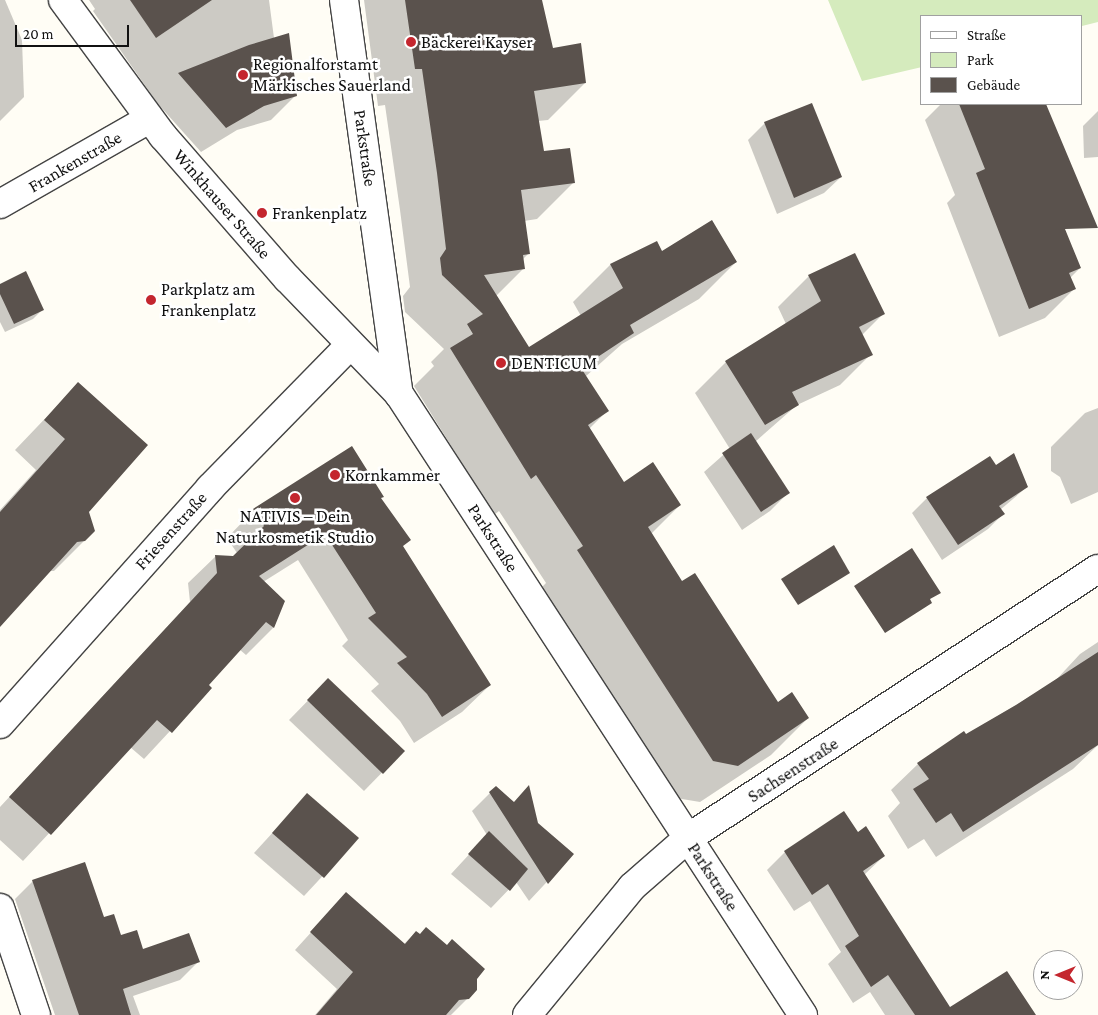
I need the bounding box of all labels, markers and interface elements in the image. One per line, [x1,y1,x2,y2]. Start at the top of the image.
scale bar [18,15,131,47]
legend [920,15,1083,105]
text: 20 m [23,26,54,42]
text: Straße [967,27,1006,43]
place label: Bäckerei Kayser [421,31,533,53]
marker: Bäckerei Kayser [405,36,417,48]
text: Park [967,52,994,68]
place label: Regionalforstamt Märkisches Sauerland [253,54,411,96]
marker: Regionalforstamt Märkisches Sauerland [237,69,249,81]
text: Gebäude [967,77,1020,93]
street label: Parkstraße [349,108,381,188]
street label: Frankenstraße [24,127,126,197]
street label: Winkhauser Straße [169,145,275,263]
place label: Frankenplatz [272,202,367,224]
marker: Frankenplatz [256,207,268,219]
place label: Parkplatz am Frankenplatz [161,279,256,322]
marker: Parkplatz am Frankenplatz [145,294,157,306]
place label: DENTICUM [511,352,597,374]
marker: DENTICUM [495,357,507,369]
place label: Kornkammer [345,464,440,486]
marker: Kornkammer [329,469,341,481]
street label: Friesenstraße [130,487,212,575]
marker: NATIVIS – Dein Naturkosmetik Studio [289,492,301,504]
street label: Parkstraße [463,500,523,576]
place label: NATIVIS – Dein Naturkosmetik Studio [216,506,374,548]
street label: Sachsenstraße [744,733,842,807]
street label: Parkstraße [683,839,743,915]
north arrow [1033,950,1083,1000]
text: N [1036,970,1052,980]

